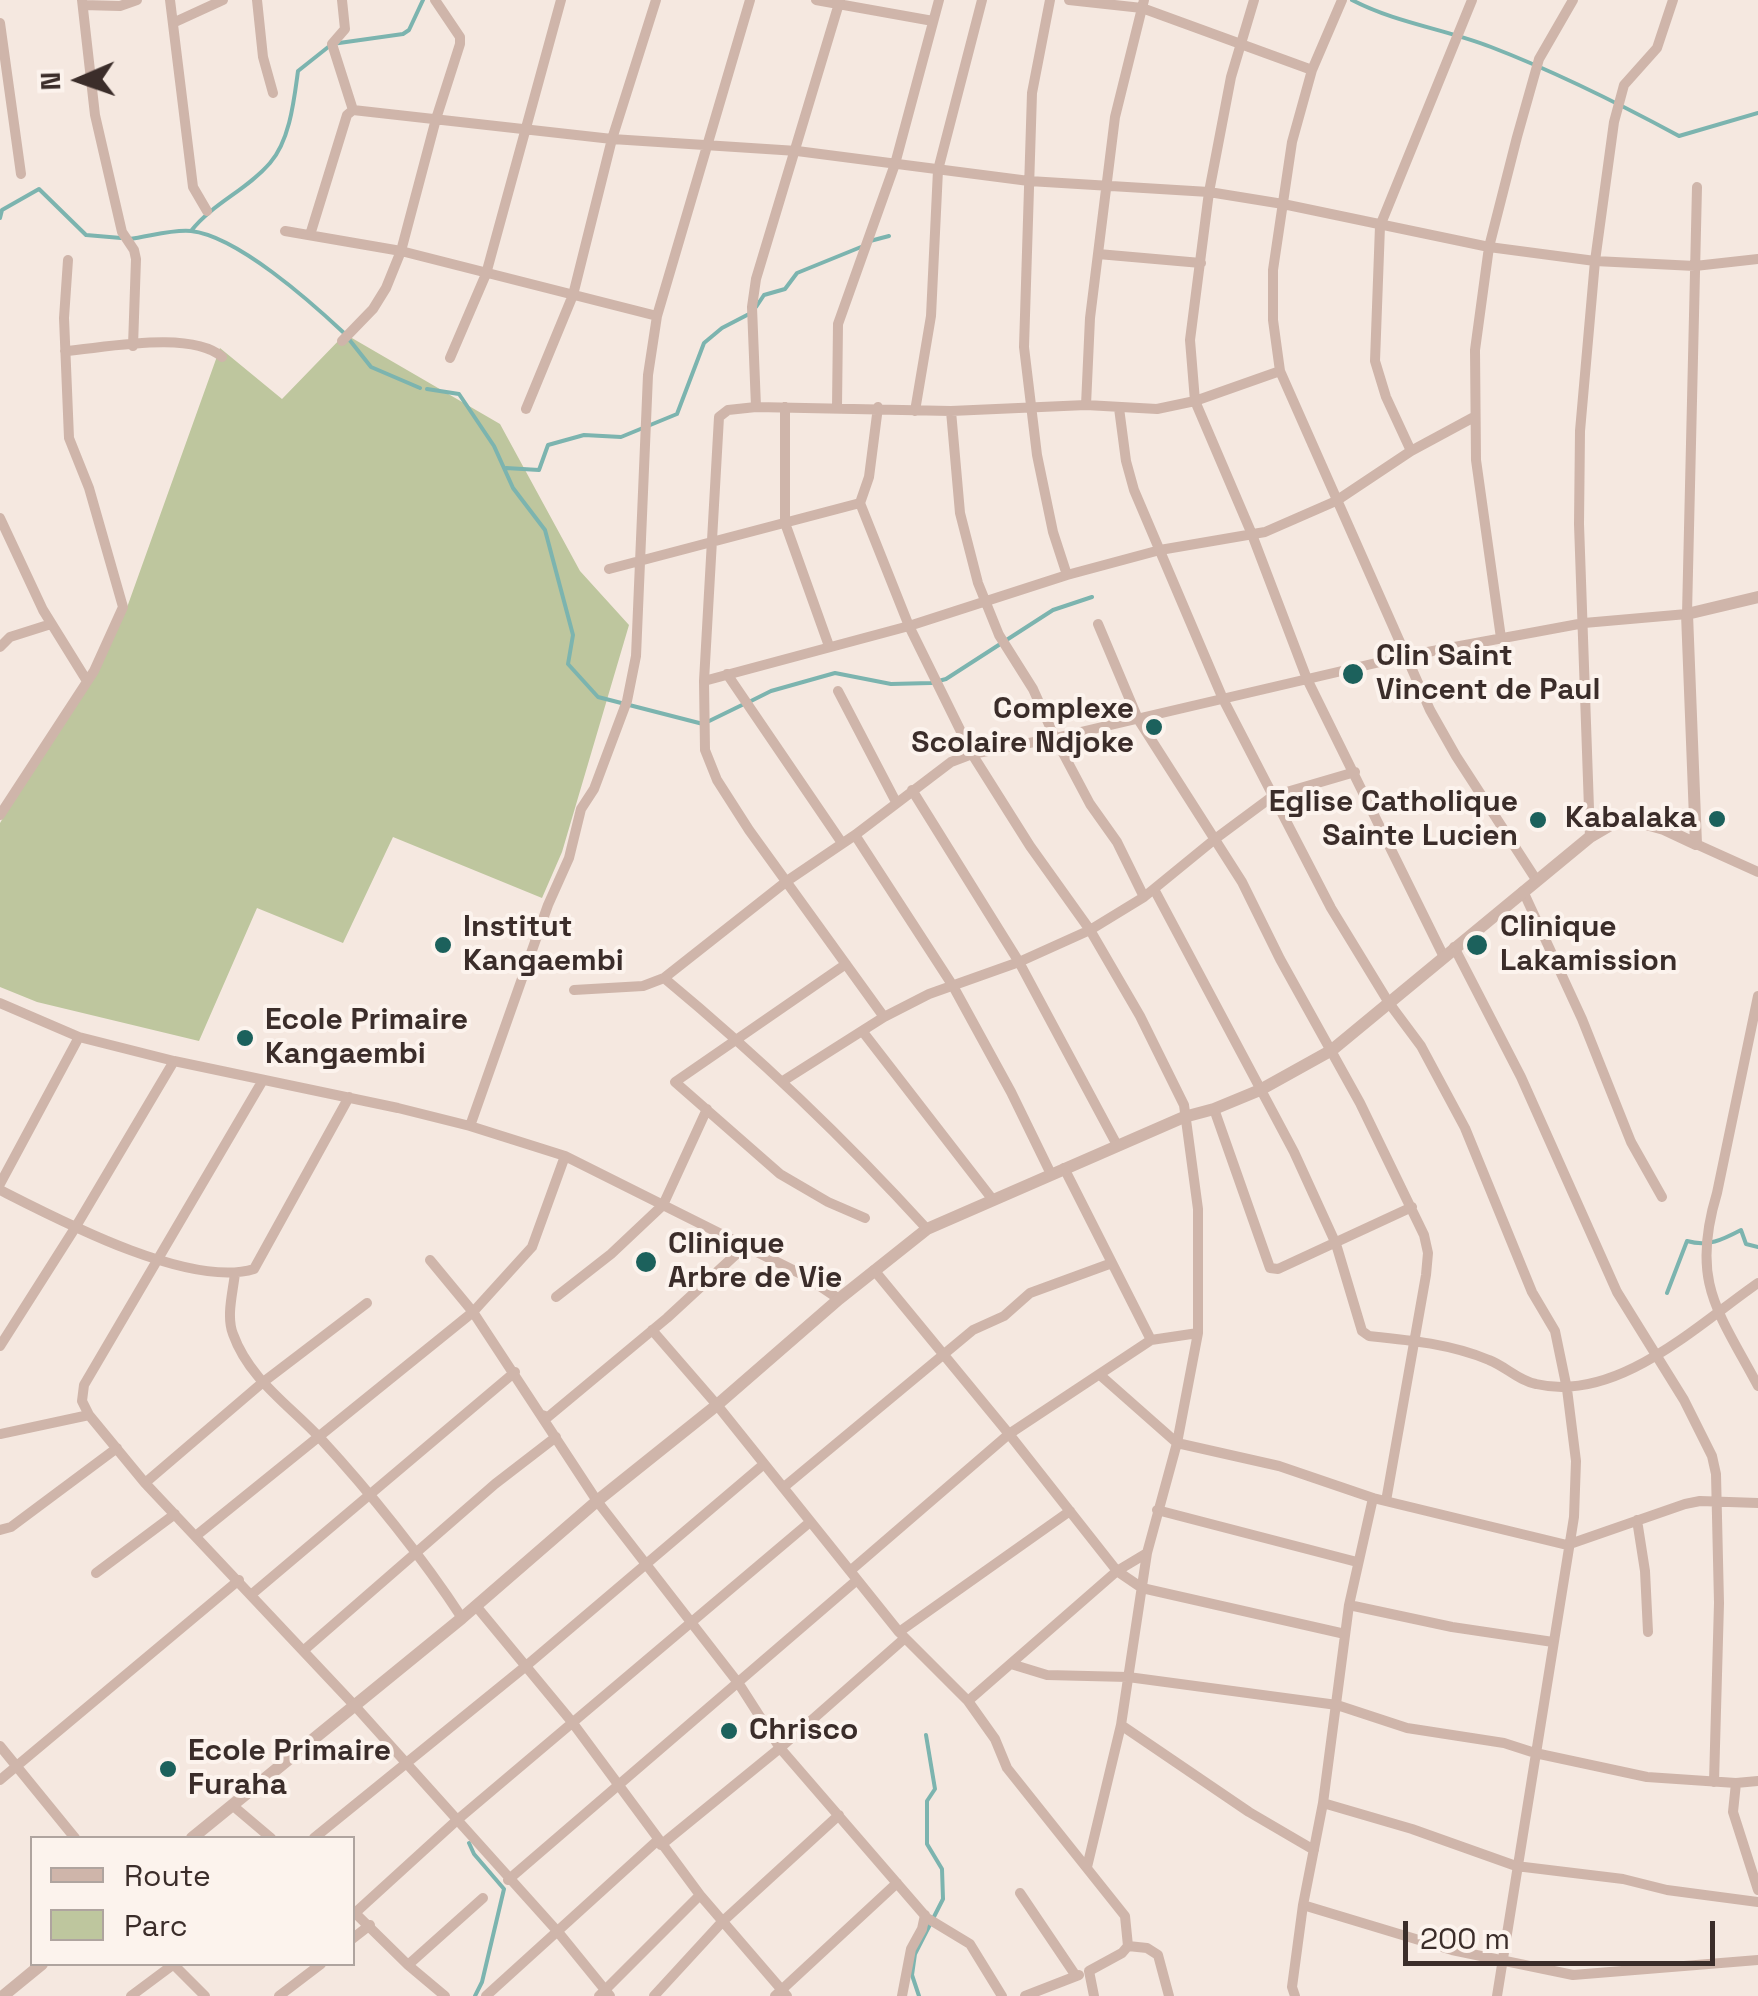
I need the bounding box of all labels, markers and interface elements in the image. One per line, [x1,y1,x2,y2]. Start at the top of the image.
north arrow [30,30,130,130]
text: N [32,71,68,91]
place label: Clin Saint Vincent de Paul [1376,639,1601,710]
marker: Clin Saint Vincent de Paul [1340,661,1366,687]
place label: Complexe Scolaire Ndjoke [911,692,1134,762]
marker: Complexe Scolaire Ndjoke [1143,716,1165,738]
place label: Eglise Catholique Sainte Lucien [1269,785,1518,856]
place label: Kabalaka [1565,801,1697,837]
marker: Kabalaka [1706,808,1728,830]
marker: Eglise Catholique Sainte Lucien [1527,809,1549,831]
place label: Institut Kangaembi [463,910,624,980]
place label: Clinique Lakamission [1500,910,1677,980]
marker: Clinique Lakamission [1464,932,1490,958]
marker: Institut Kangaembi [432,934,454,956]
place label: Ecole Primaire Kangaembi [265,1003,468,1074]
marker: Ecole Primaire Kangaembi [234,1027,256,1049]
place label: Clinique Arbre de Vie [668,1227,842,1298]
marker: Clinique Arbre de Vie [633,1249,659,1275]
place label: Chrisco [749,1713,858,1749]
marker: Chrisco [718,1720,740,1742]
place label: Ecole Primaire Furaha [188,1734,391,1804]
marker: Ecole Primaire Furaha [157,1758,179,1780]
legend [30,1836,355,1966]
text: Route [124,1856,211,1895]
scale bar [1408,1901,1720,1963]
text: Parc [124,1906,188,1945]
text: 200 m [1420,1919,1510,1958]

